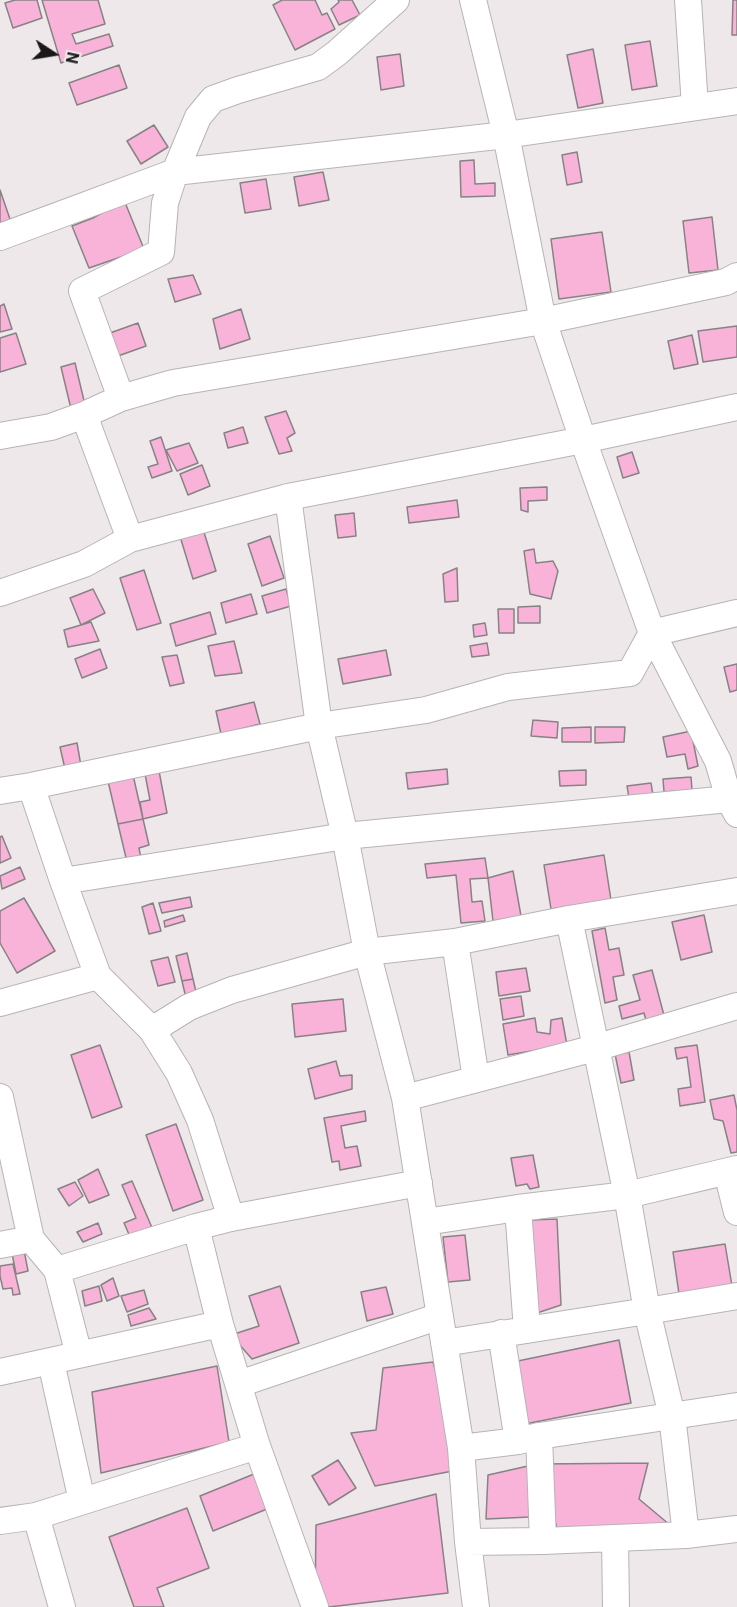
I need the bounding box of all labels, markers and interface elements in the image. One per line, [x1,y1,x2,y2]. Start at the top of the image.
north arrow [24,24,84,84]
text: N [62,50,83,65]

